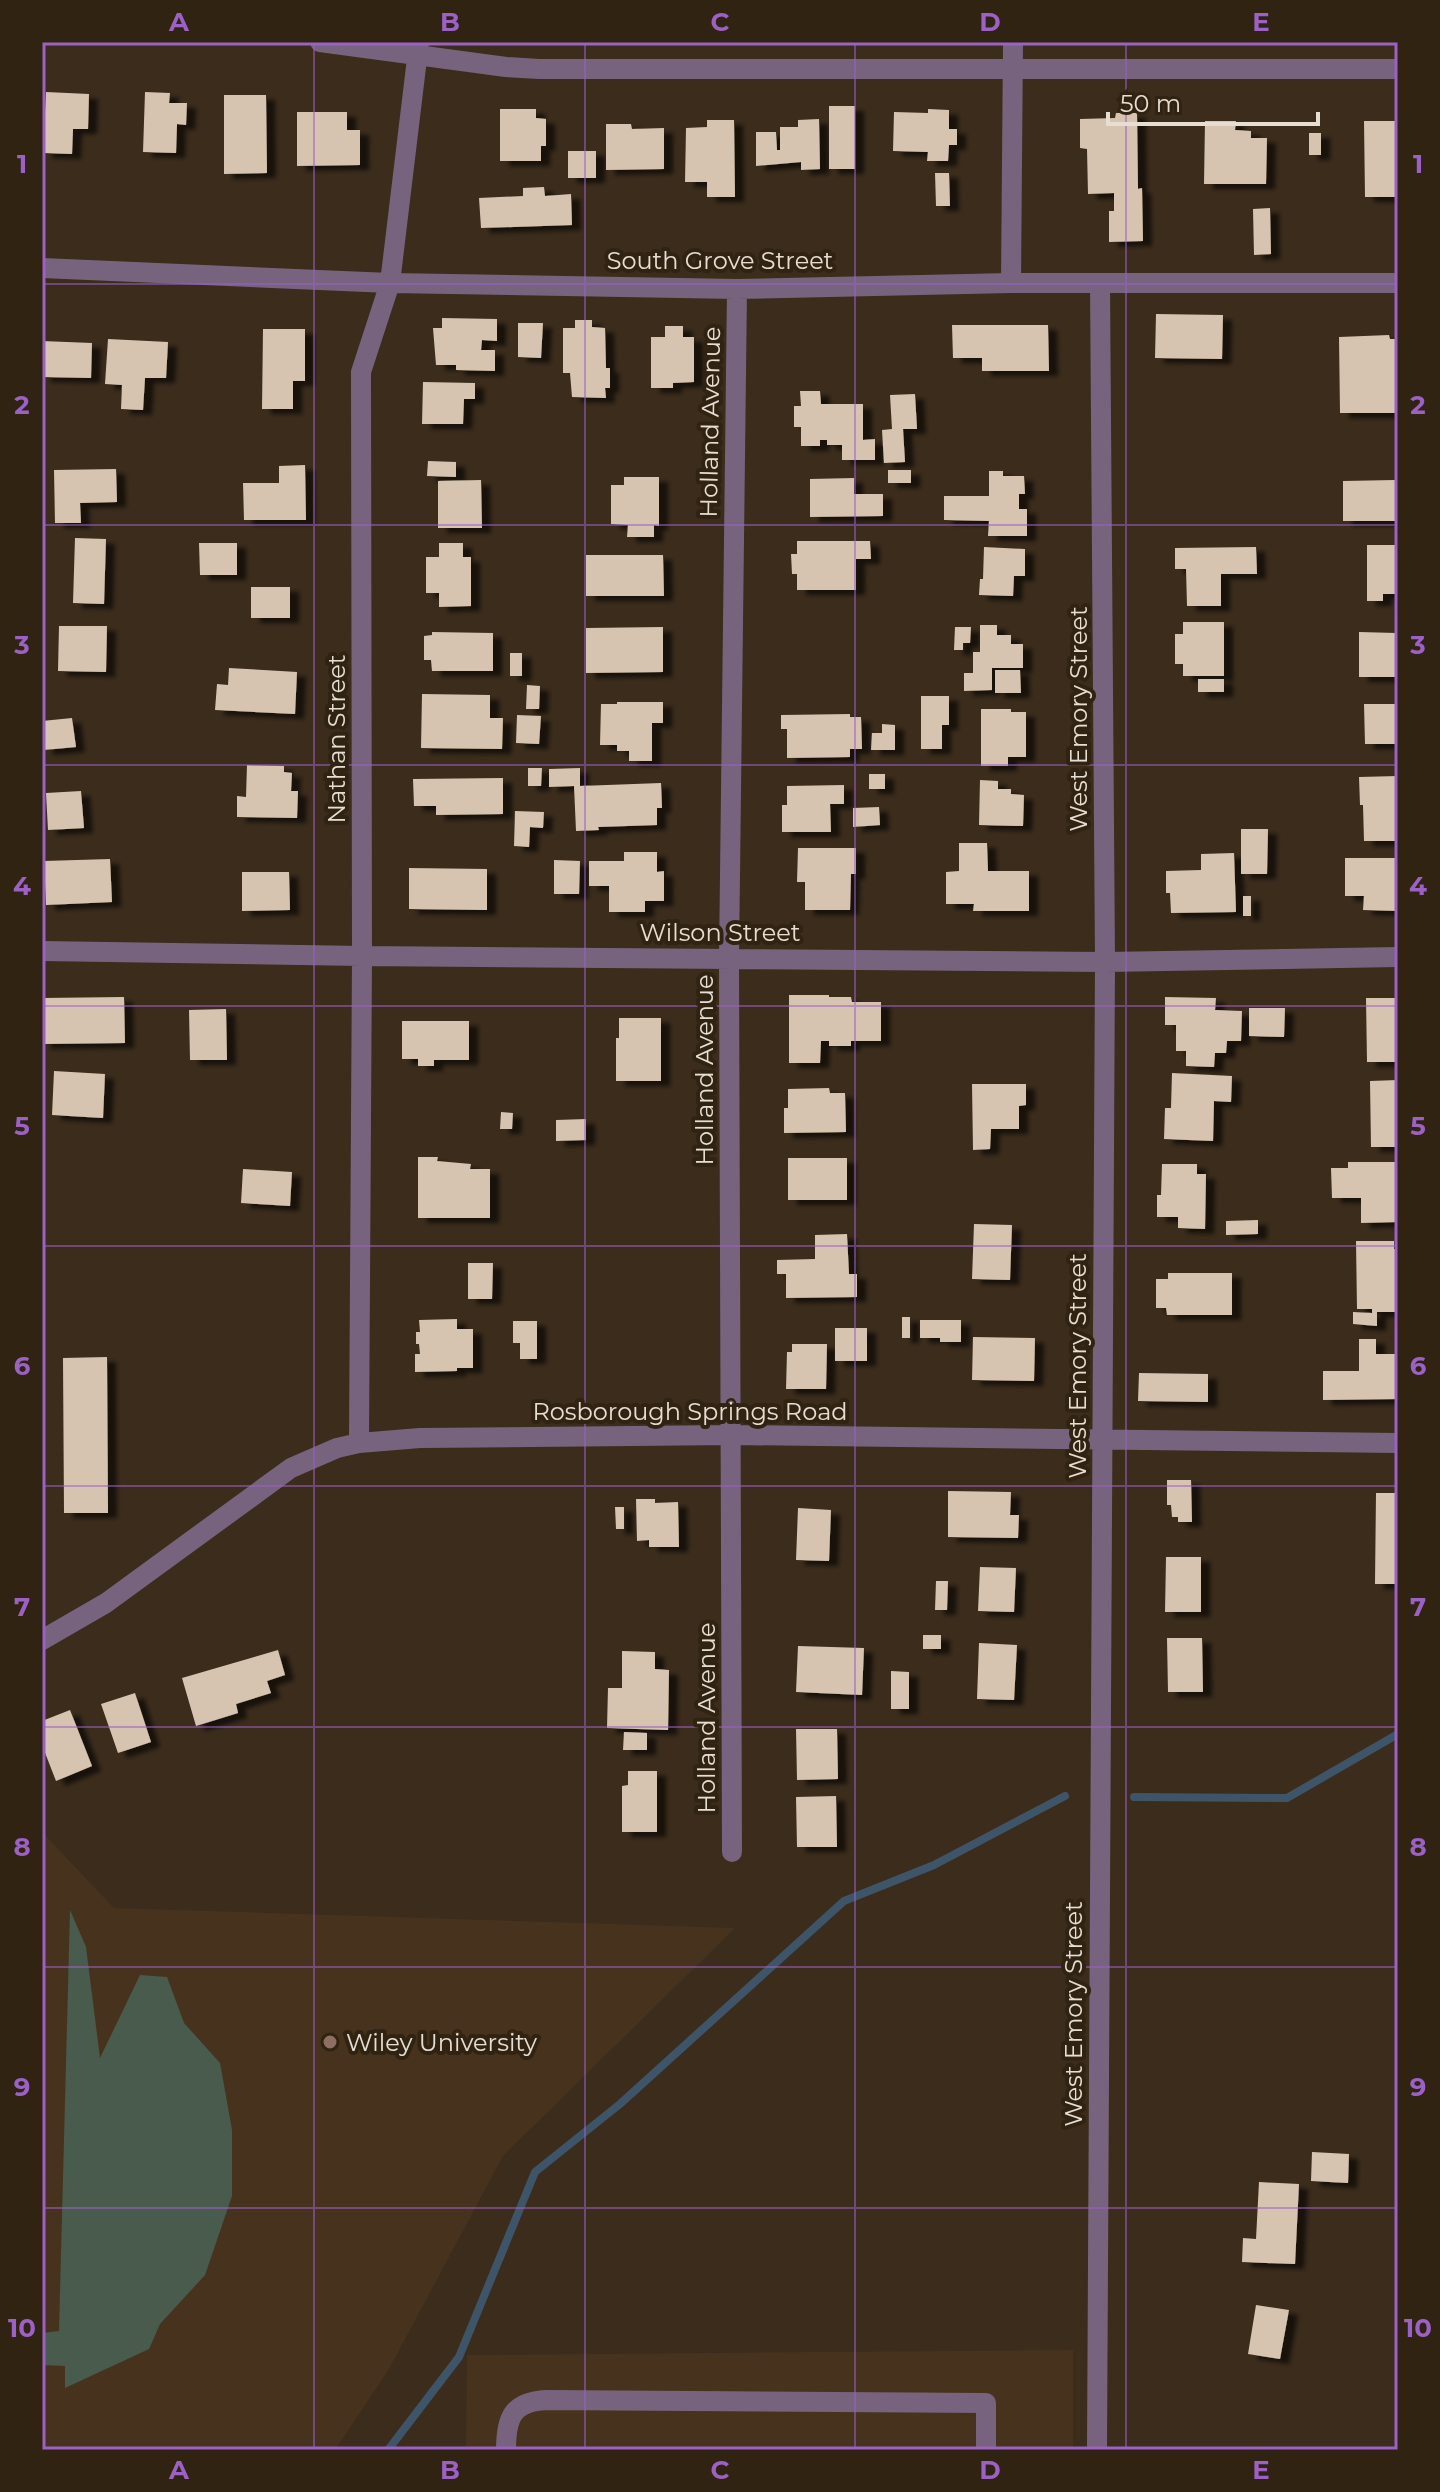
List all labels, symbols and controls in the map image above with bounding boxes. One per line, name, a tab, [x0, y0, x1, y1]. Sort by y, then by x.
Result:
text: A	[168, 6, 190, 38]
text: B	[440, 6, 460, 38]
text: C	[711, 6, 730, 38]
text: D	[979, 6, 1001, 38]
text: E	[1252, 6, 1270, 38]
scale bar	[1108, 76, 1318, 126]
text: 50 m	[1120, 89, 1181, 118]
text: 1	[17, 148, 27, 180]
text: 1	[1413, 148, 1423, 180]
street label: South Grove Street	[607, 246, 834, 275]
street label: Holland Avenue	[694, 326, 726, 518]
text: 2	[14, 389, 30, 421]
text: 2	[1410, 389, 1426, 421]
street label: West Emory Street	[1064, 606, 1093, 832]
text: 3	[13, 629, 30, 661]
text: 3	[1409, 629, 1426, 661]
street label: Nathan Street	[322, 654, 351, 823]
text: 4	[13, 870, 31, 902]
text: 4	[1409, 870, 1427, 902]
street label: Wilson Street	[640, 918, 801, 947]
street label: Holland Avenue	[690, 975, 719, 1166]
text: 5	[14, 1110, 30, 1142]
text: 5	[1410, 1110, 1426, 1142]
street label: West Emory Street	[1063, 1253, 1092, 1479]
text: 6	[14, 1350, 31, 1382]
text: 6	[1410, 1350, 1427, 1382]
street label: Rosborough Springs Road	[532, 1397, 848, 1426]
text: 7	[14, 1591, 30, 1623]
text: 7	[1410, 1591, 1426, 1623]
street label: Holland Avenue	[692, 1623, 721, 1814]
text: 8	[13, 1831, 31, 1863]
text: 8	[1409, 1831, 1427, 1863]
street label: West Emory Street	[1059, 1901, 1088, 2127]
place label: Wiley University	[346, 2028, 537, 2057]
marker: Wiley University	[321, 2033, 339, 2051]
text: 9	[14, 2071, 30, 2103]
text: 9	[1410, 2071, 1426, 2103]
text: 10	[8, 2312, 36, 2344]
text: 10	[1404, 2312, 1432, 2344]
text: A	[168, 2454, 190, 2486]
text: B	[440, 2454, 460, 2486]
text: C	[711, 2454, 730, 2486]
text: D	[979, 2454, 1001, 2486]
text: E	[1252, 2454, 1270, 2486]

